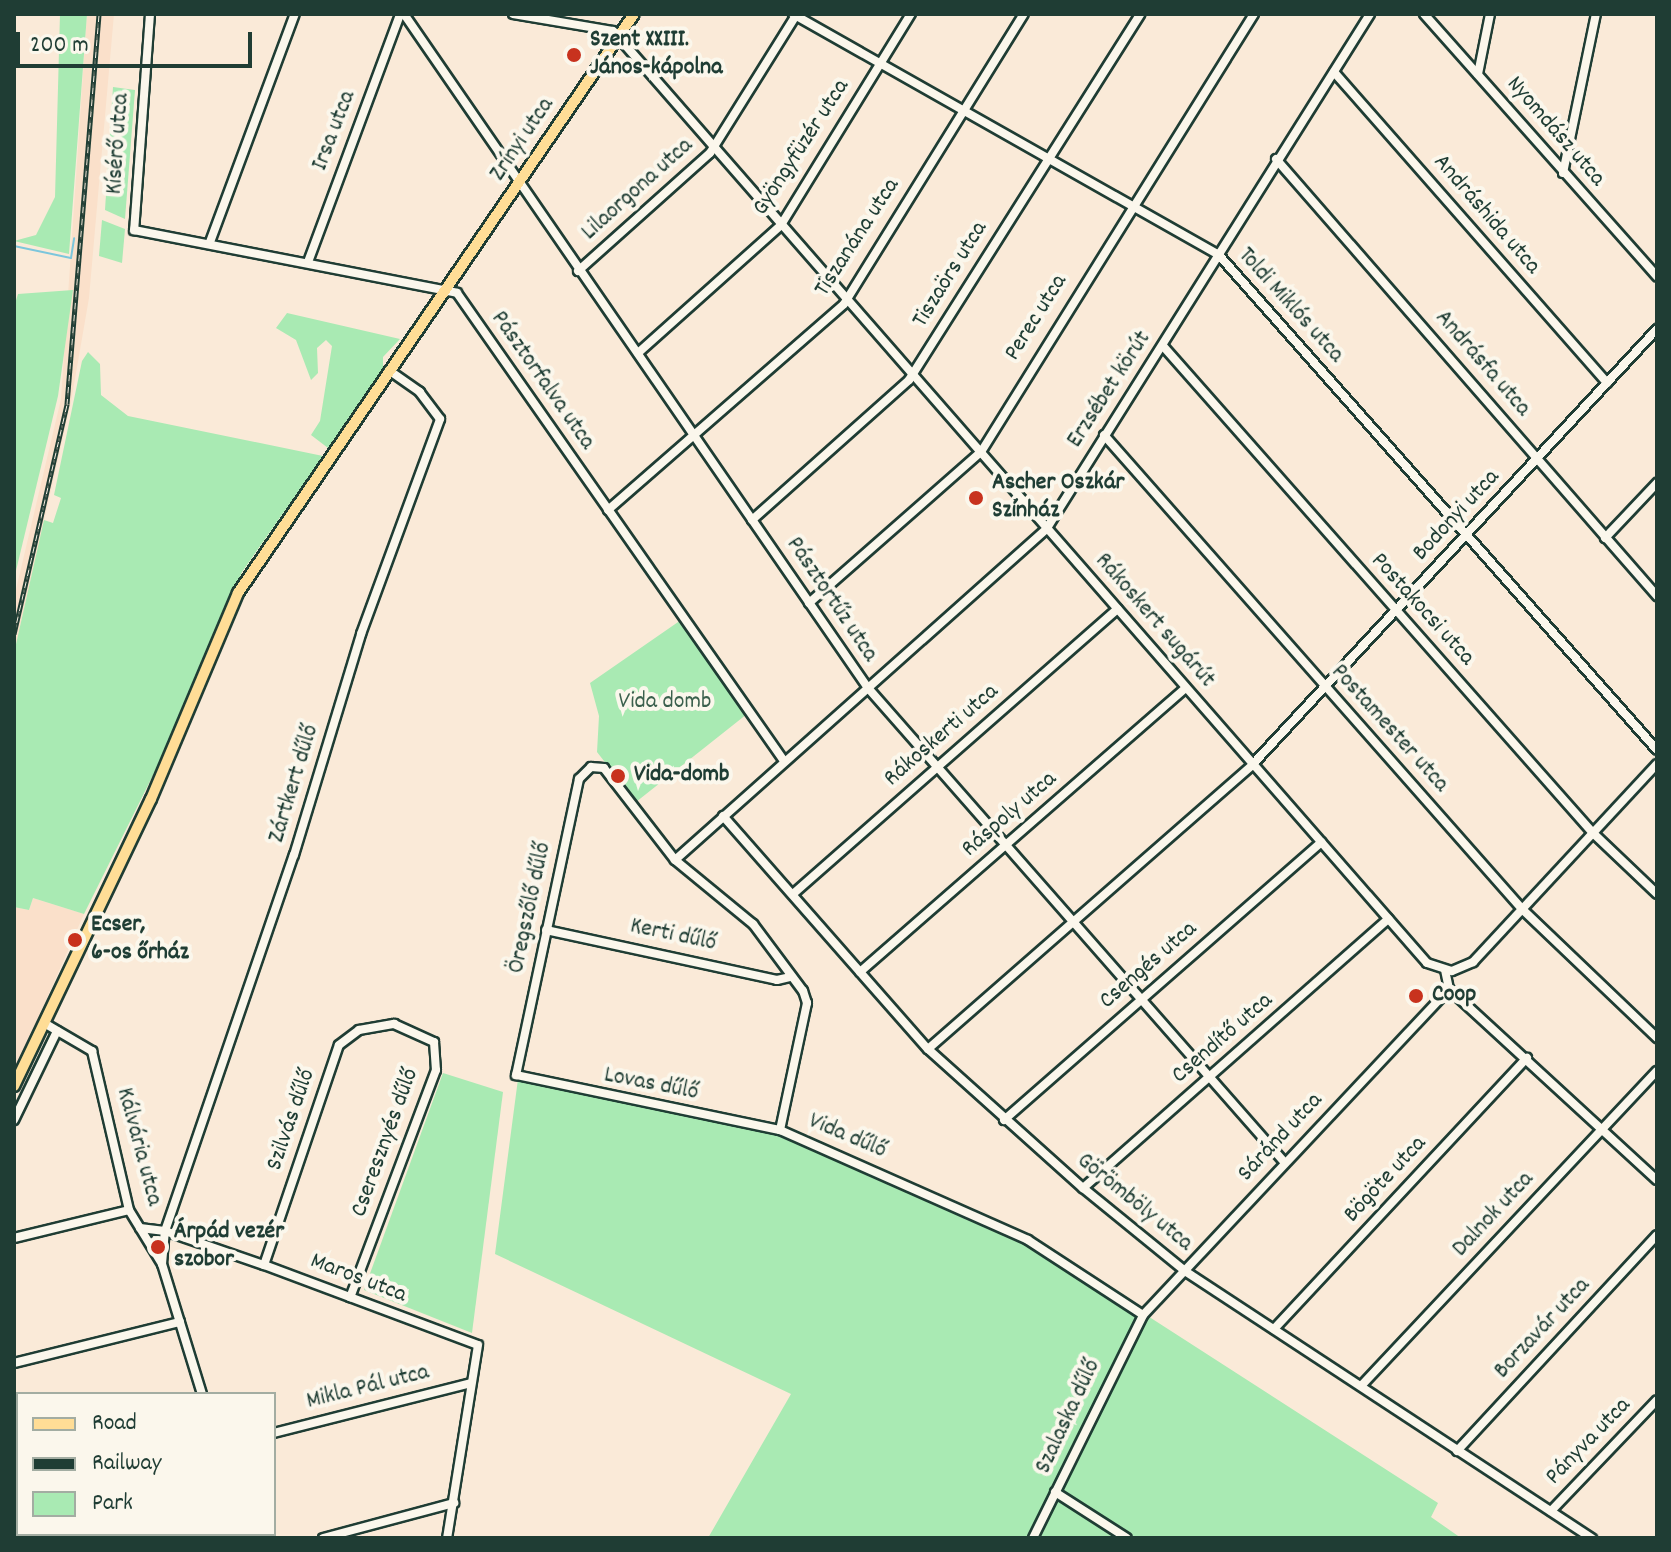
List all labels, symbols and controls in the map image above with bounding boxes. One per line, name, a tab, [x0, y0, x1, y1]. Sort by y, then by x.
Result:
scale bar	[20, 16, 256, 66]
place label: Szent XXIII. János-kápolna	[590, 27, 722, 83]
text: 200 m	[30, 29, 89, 63]
marker: Szent XXIII. János-kápolna	[565, 46, 583, 64]
street label: Nyomdász utca	[1499, 71, 1611, 193]
street label: Gyöngyfüzér utca	[747, 74, 857, 222]
street label: Irsa utca	[307, 87, 363, 175]
street label: Kísérő utca	[101, 93, 137, 195]
street label: Zrínyi utca	[485, 93, 561, 187]
street label: Lilaorgona utca	[576, 132, 700, 248]
street label: Andráshida utca	[1426, 149, 1546, 281]
street label: Tiszanána utca	[809, 173, 907, 303]
street label: Tiszaörs utca	[907, 217, 995, 333]
street label: Toldi Miklós utca	[1231, 242, 1349, 370]
street label: Perec utca	[999, 270, 1075, 366]
street label: Andrásfa utca	[1428, 305, 1536, 423]
street label: Pásztorfalva utca	[484, 306, 600, 456]
street label: Erzsébet körút	[1062, 326, 1158, 454]
street label: Bodonyi utca	[1407, 464, 1507, 568]
place label: Ascher Oszkár Színház	[992, 470, 1125, 526]
marker: Ascher Oszkár Színház	[967, 489, 985, 507]
street label: Pásztortűz utca	[779, 532, 883, 668]
street label: Rákoskert sugárút	[1088, 548, 1220, 694]
street label: Postakocsi utca	[1364, 548, 1480, 672]
street label: Postamester utca	[1324, 659, 1454, 799]
street label: Rákoskerti utca	[879, 678, 1005, 794]
park label: Vida domb	[619, 689, 711, 717]
street label: Zártkert dűlő	[263, 721, 327, 847]
place label: Vida-domb	[634, 762, 729, 790]
street label: Ráspoly utca	[957, 766, 1063, 864]
marker: Vida-domb	[609, 767, 627, 785]
street label: Öregszőlő dűlő	[503, 840, 559, 976]
place label: Ecser, 6-os őrház	[91, 912, 189, 968]
street label: Kerti dűlő	[627, 913, 719, 959]
street label: Csengés utca	[1094, 916, 1204, 1016]
marker: Ecser, 6-os őrház	[66, 931, 84, 949]
place label: Coop	[1432, 982, 1476, 1010]
street label: Csendítő utca	[1167, 987, 1279, 1091]
marker: Coop	[1407, 987, 1425, 1005]
street label: Lovas dűlő	[601, 1062, 701, 1108]
street label: Szilvás dűlő	[261, 1065, 323, 1175]
street label: Cseresznyés dűlő	[346, 1065, 426, 1221]
street label: Kálvária utca	[108, 1085, 168, 1209]
street label: Sáránd utca	[1232, 1087, 1330, 1189]
street label: Vida dűlő	[804, 1108, 890, 1166]
street label: Bögöte utca	[1339, 1131, 1433, 1229]
street label: Görömböly utca	[1070, 1147, 1198, 1259]
street label: Dalnok utca	[1447, 1166, 1541, 1264]
place label: Árpád vezér szobor	[174, 1219, 284, 1275]
marker: Árpád vezér szobor	[149, 1238, 167, 1256]
street label: Maros utca	[306, 1248, 410, 1310]
street label: Borzavár utca	[1489, 1272, 1597, 1386]
street label: Szalaska dűlő	[1030, 1355, 1108, 1479]
street label: Mikla Pál utca	[304, 1359, 432, 1417]
legend	[16, 1392, 276, 1536]
street label: Pányva utca	[1540, 1392, 1638, 1492]
text: Road	[92, 1407, 137, 1441]
text: Railway	[92, 1447, 161, 1481]
text: Park	[92, 1487, 133, 1521]

